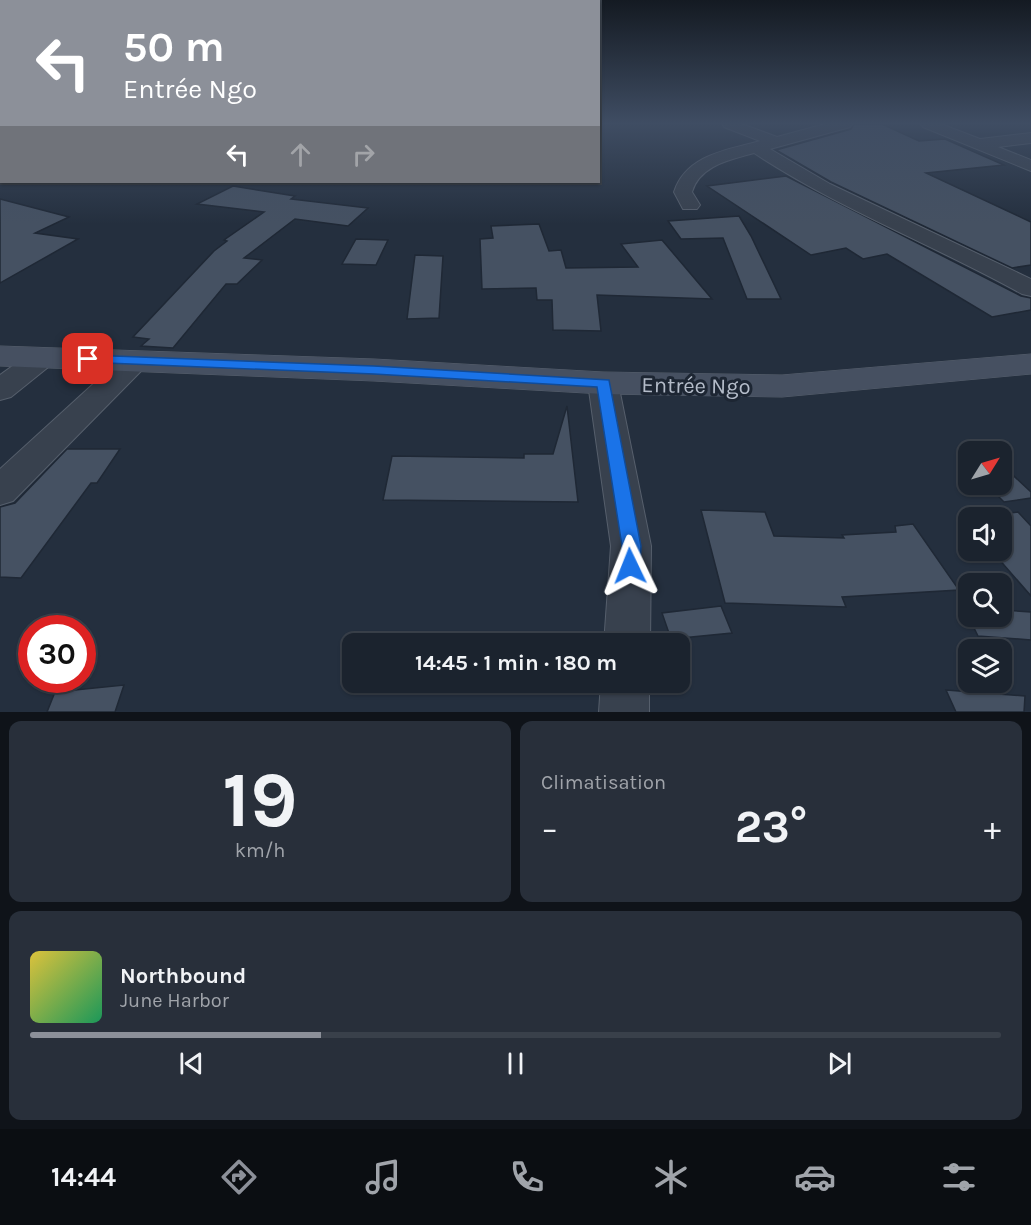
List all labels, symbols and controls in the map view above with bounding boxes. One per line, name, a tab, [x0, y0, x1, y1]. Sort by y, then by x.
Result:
text: 50 m	[123, 22, 225, 72]
icon: left	[24, 24, 102, 102]
text: Entrée Ngo	[123, 73, 257, 105]
icon: left	[221, 138, 254, 171]
icon: ahead	[284, 138, 317, 171]
icon: right	[347, 138, 380, 171]
pin	[62, 333, 113, 384]
icon: arrive	[71, 342, 104, 375]
street label: Entrée Ngo	[641, 372, 751, 400]
north arrow	[958, 441, 1012, 495]
map controls	[958, 441, 1012, 693]
button: sound	[958, 507, 1012, 561]
position arrow	[598, 534, 662, 598]
button: search	[958, 573, 1012, 627]
speed limit sign: 30	[18, 615, 96, 693]
button: layers	[958, 639, 1012, 693]
text: 14:45 · 1 min · 180 m	[415, 650, 617, 676]
text: 19	[222, 754, 298, 846]
text: Climatisation	[541, 771, 666, 794]
text: 23°	[735, 801, 807, 853]
text: −	[541, 809, 558, 847]
text: +	[984, 809, 1001, 847]
text: km/h	[235, 839, 285, 862]
text: Northbound	[120, 963, 246, 989]
text: June Harbor	[120, 989, 229, 1012]
icon: previous	[175, 1047, 208, 1080]
icon: pause	[499, 1047, 532, 1080]
icon: next	[823, 1047, 856, 1080]
icon: directions	[218, 1156, 260, 1198]
icon: music	[362, 1156, 404, 1198]
icon: phone	[506, 1156, 548, 1198]
icon: climate	[650, 1156, 692, 1198]
icon: car	[794, 1156, 836, 1198]
icon: filters	[938, 1156, 980, 1198]
text: 14:44	[51, 1161, 116, 1193]

